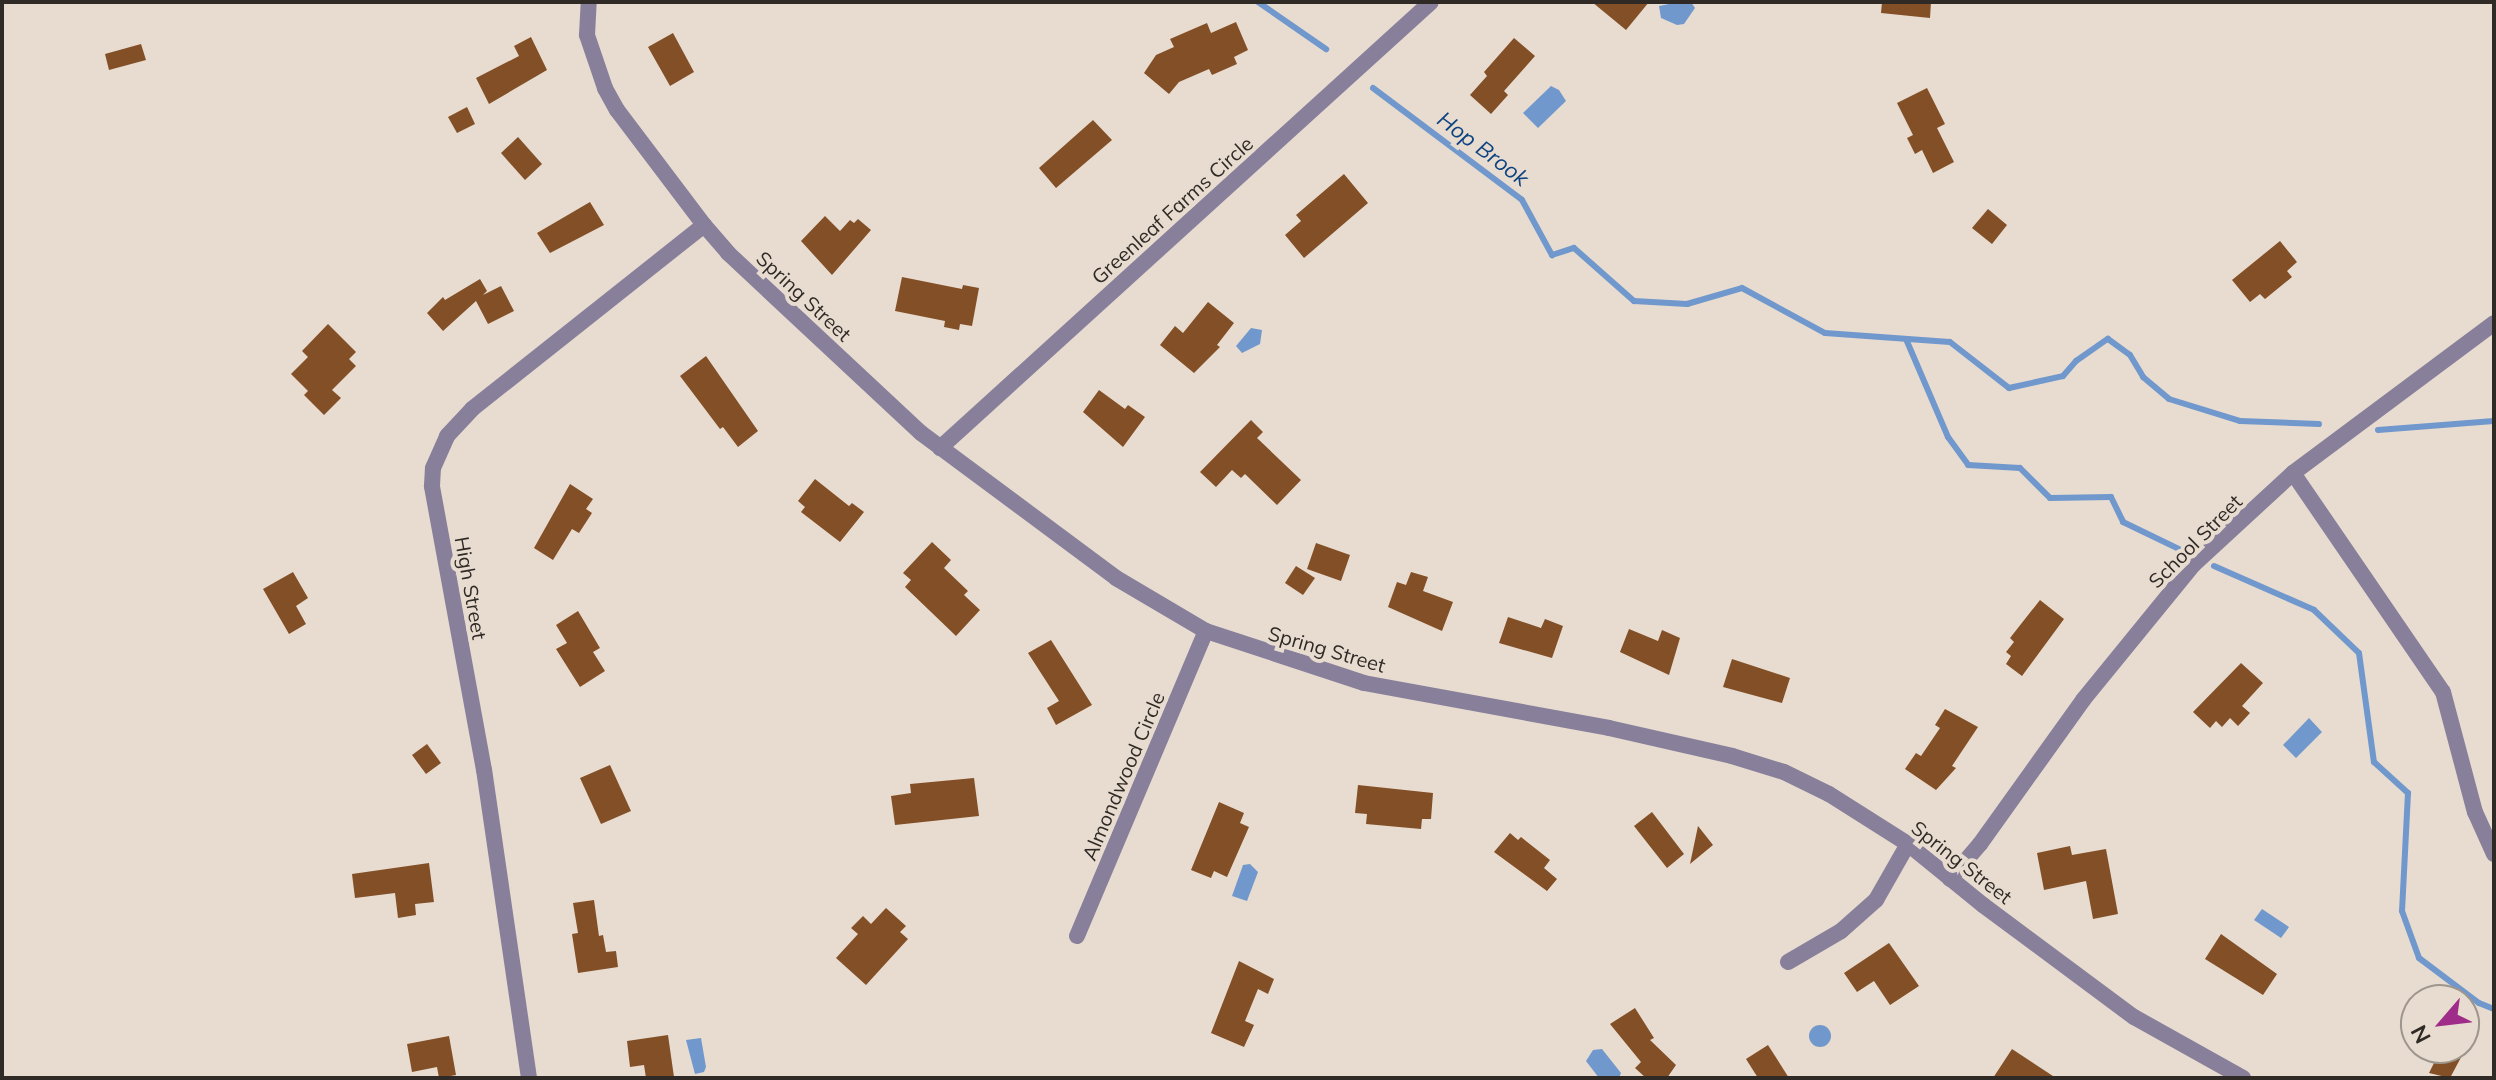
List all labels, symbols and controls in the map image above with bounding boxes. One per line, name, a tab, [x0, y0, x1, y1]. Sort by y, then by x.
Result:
water label: Hop Brook	[1432, 106, 1534, 192]
street label: Greenleaf Farms Circle	[1086, 131, 1258, 289]
street label: Spring Street	[752, 246, 856, 346]
street label: School Street	[2143, 489, 2247, 593]
street label: High Street	[450, 535, 492, 641]
street label: Spring Street	[1266, 621, 1388, 677]
street label: Almondwood Circle	[1077, 688, 1169, 864]
street label: Spring Street	[1907, 815, 2017, 909]
north arrow	[2400, 984, 2480, 1064]
text: N	[2404, 1020, 2437, 1048]

